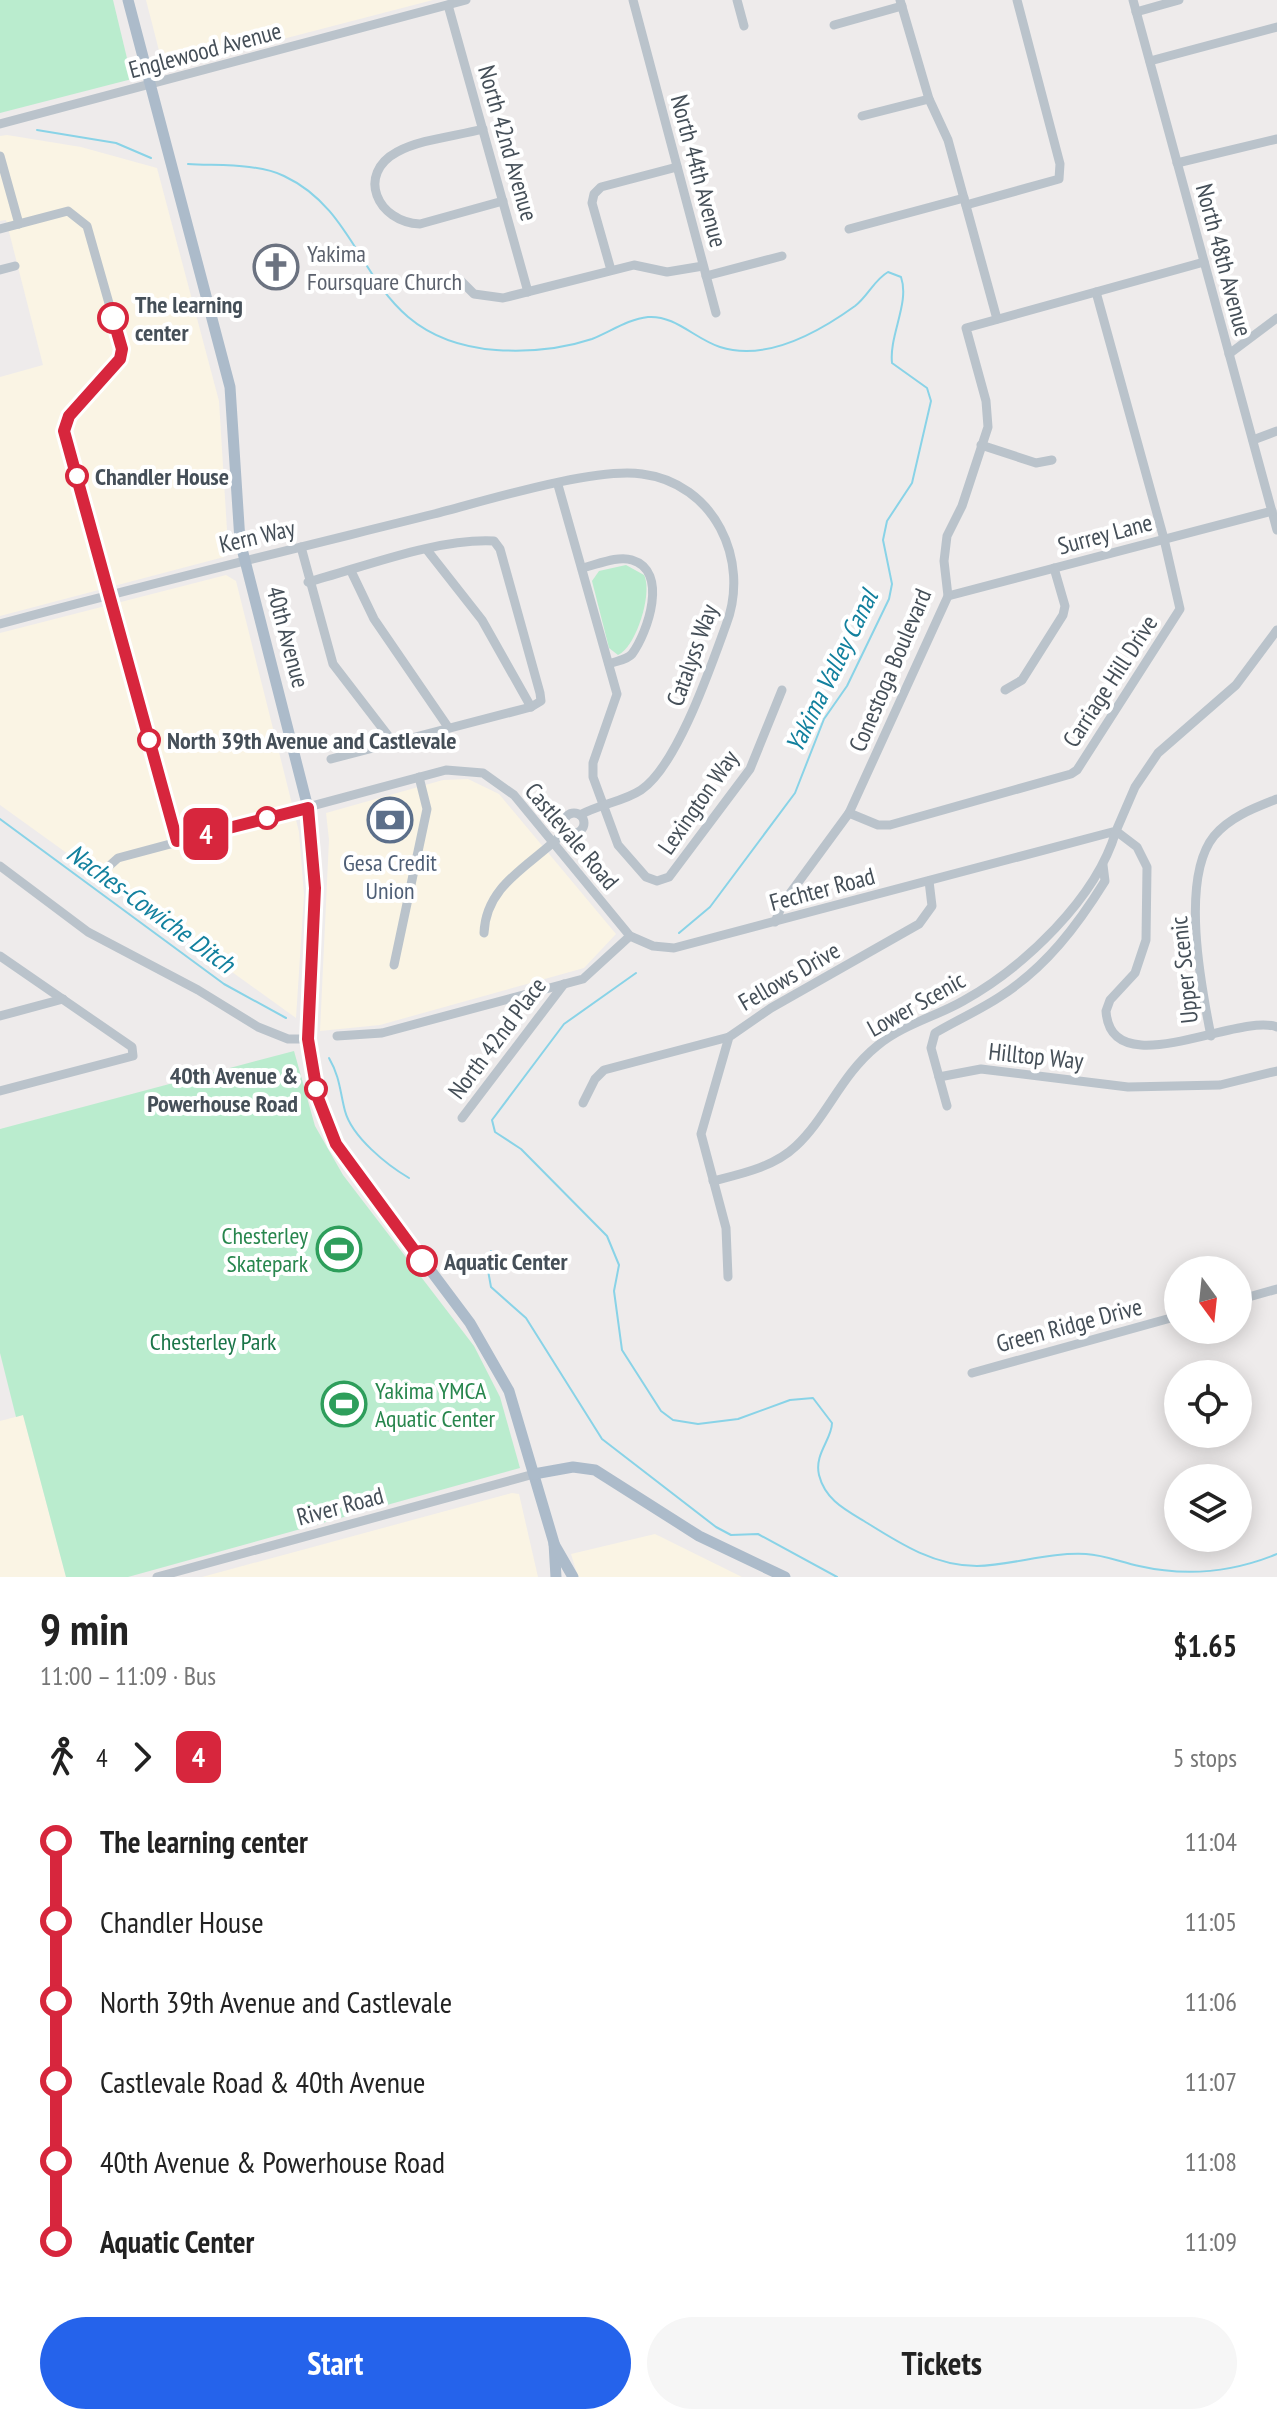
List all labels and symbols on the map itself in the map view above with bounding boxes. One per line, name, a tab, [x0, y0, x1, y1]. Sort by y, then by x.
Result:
street label: Englewood Avenue	[125, 15, 285, 85]
street label: North 42nd Avenue	[471, 62, 545, 224]
street label: North 44th Avenue	[664, 91, 734, 251]
street label: North 48th Avenue	[1189, 180, 1259, 340]
place label: Yakima Foursquare Church	[307, 238, 462, 297]
church icon: Yakima Foursquare Church	[252, 243, 300, 291]
place label: The learning center	[135, 289, 243, 348]
marker: The learning center	[98, 303, 128, 333]
place label: Chandler House	[95, 461, 229, 492]
marker: Chandler House	[66, 465, 88, 487]
street label: Surrey Lane	[1054, 507, 1156, 561]
street label: Kern Way	[216, 512, 298, 560]
water label: Yakima Valley Canal	[777, 582, 886, 758]
street label: 40th Avenue	[260, 583, 316, 691]
street label: Conestoga Boulevard	[842, 584, 938, 756]
street label: Catalyss Way	[659, 600, 725, 710]
street label: Carriage Hill Drive	[1056, 609, 1164, 753]
place label: North 39th Avenue and Castlevale	[167, 725, 457, 756]
marker: North 39th Avenue and Castlevale	[138, 729, 160, 751]
street label: Lexington Way	[651, 744, 745, 860]
street label: Castlevale Road	[518, 776, 626, 896]
bank icon: Gesa Credit Union	[366, 796, 414, 844]
unlabelled marker	[256, 807, 278, 829]
line badge: 4	[180, 808, 232, 860]
water label: Naches-Cowiche Ditch	[61, 836, 243, 981]
place label: Gesa Credit Union	[343, 847, 437, 906]
street label: Fechter Road	[766, 860, 878, 918]
street label: Upper Scenic	[1163, 914, 1205, 1025]
street label: Fellows Drive	[733, 935, 845, 1017]
street label: Lower Scenic	[862, 964, 971, 1044]
street label: North 42nd Place	[441, 971, 553, 1105]
street label: Hilltop Way	[987, 1036, 1085, 1076]
place label: 40th Avenue & Powerhouse Road	[147, 1060, 298, 1119]
marker: 40th Avenue & Powerhouse Road	[305, 1078, 327, 1100]
place label: Chesterley Skatepark	[221, 1220, 309, 1279]
sports icon: Chesterley Skatepark	[315, 1225, 363, 1273]
marker: Aquatic Center	[407, 1246, 437, 1276]
place label: Aquatic Center	[443, 1246, 568, 1277]
north arrow	[1164, 1256, 1252, 1344]
street label: Green Ridge Drive	[993, 1291, 1145, 1359]
park label: Chesterley Park	[150, 1326, 277, 1357]
place label: Yakima YMCA Aquatic Center	[375, 1375, 496, 1434]
sports icon: Yakima YMCA Aquatic Center	[320, 1380, 368, 1428]
street label: River Road	[293, 1480, 387, 1532]

